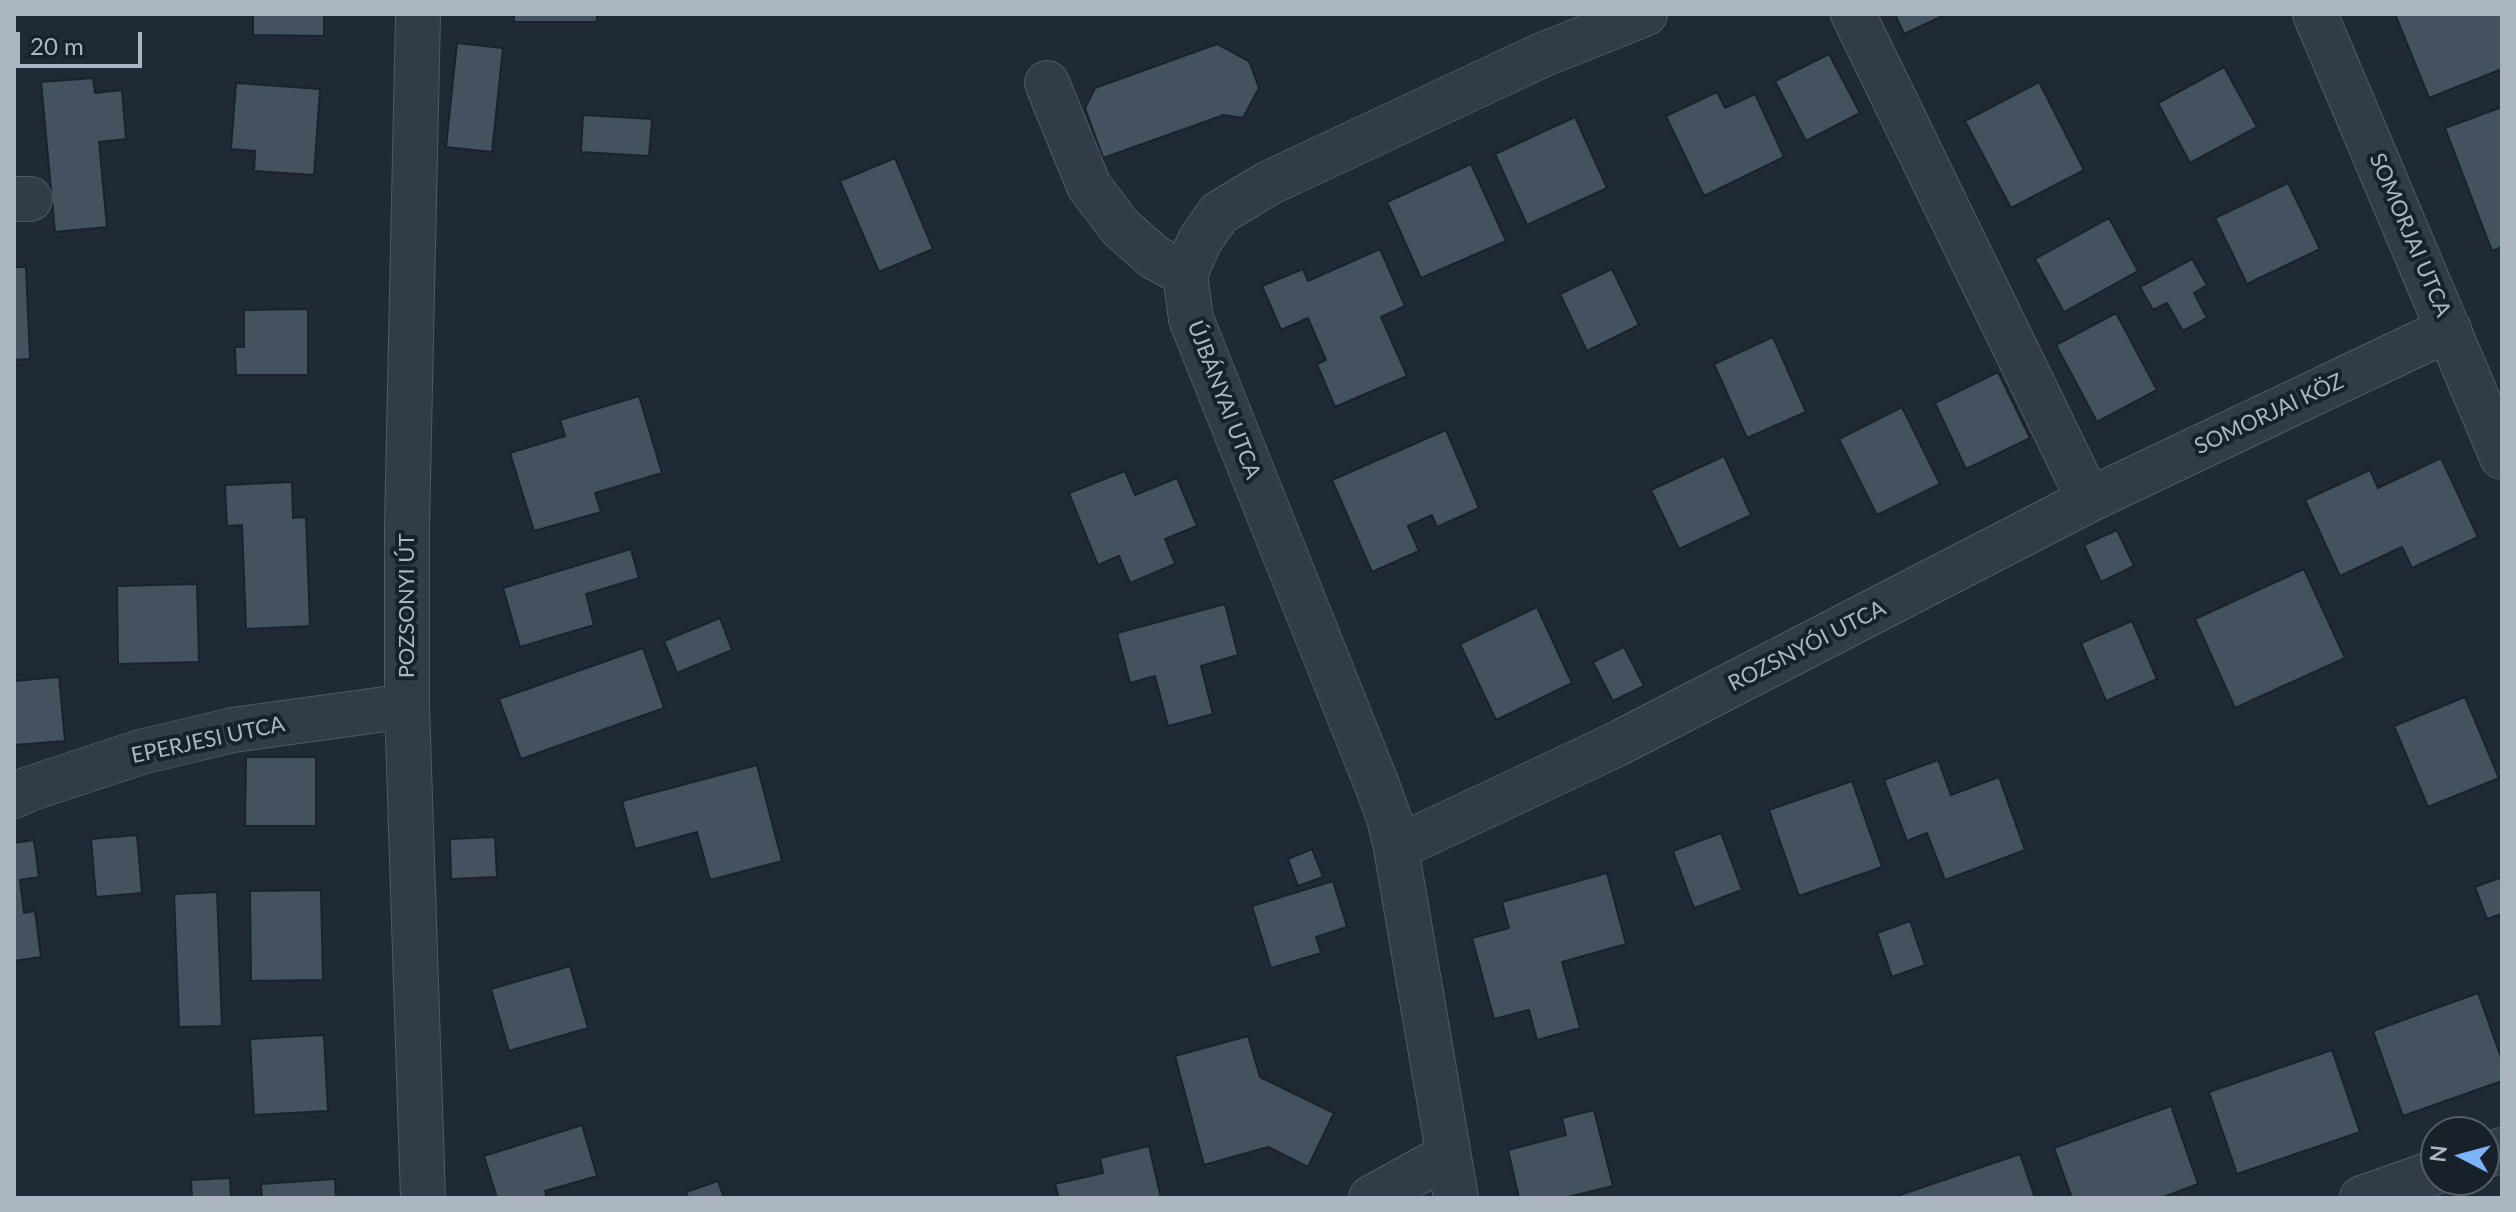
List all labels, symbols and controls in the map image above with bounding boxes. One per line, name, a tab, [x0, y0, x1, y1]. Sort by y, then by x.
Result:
scale bar	[20, 16, 146, 66]
text: 20 m	[30, 31, 84, 60]
street label: SOMORJAI UTCA	[2364, 149, 2456, 321]
street label: ÚJBÁNYAI UTCA	[1182, 317, 1266, 483]
street label: SOMORJAI KÖZ	[2190, 368, 2348, 460]
street label: POZSONYI ÚT	[394, 534, 420, 678]
street label: ROZSNYÓI UTCA	[1724, 595, 1890, 697]
street label: EPERJESI UTCA	[129, 711, 287, 769]
north arrow	[2420, 1116, 2500, 1196]
text: N	[2423, 1144, 2452, 1163]

